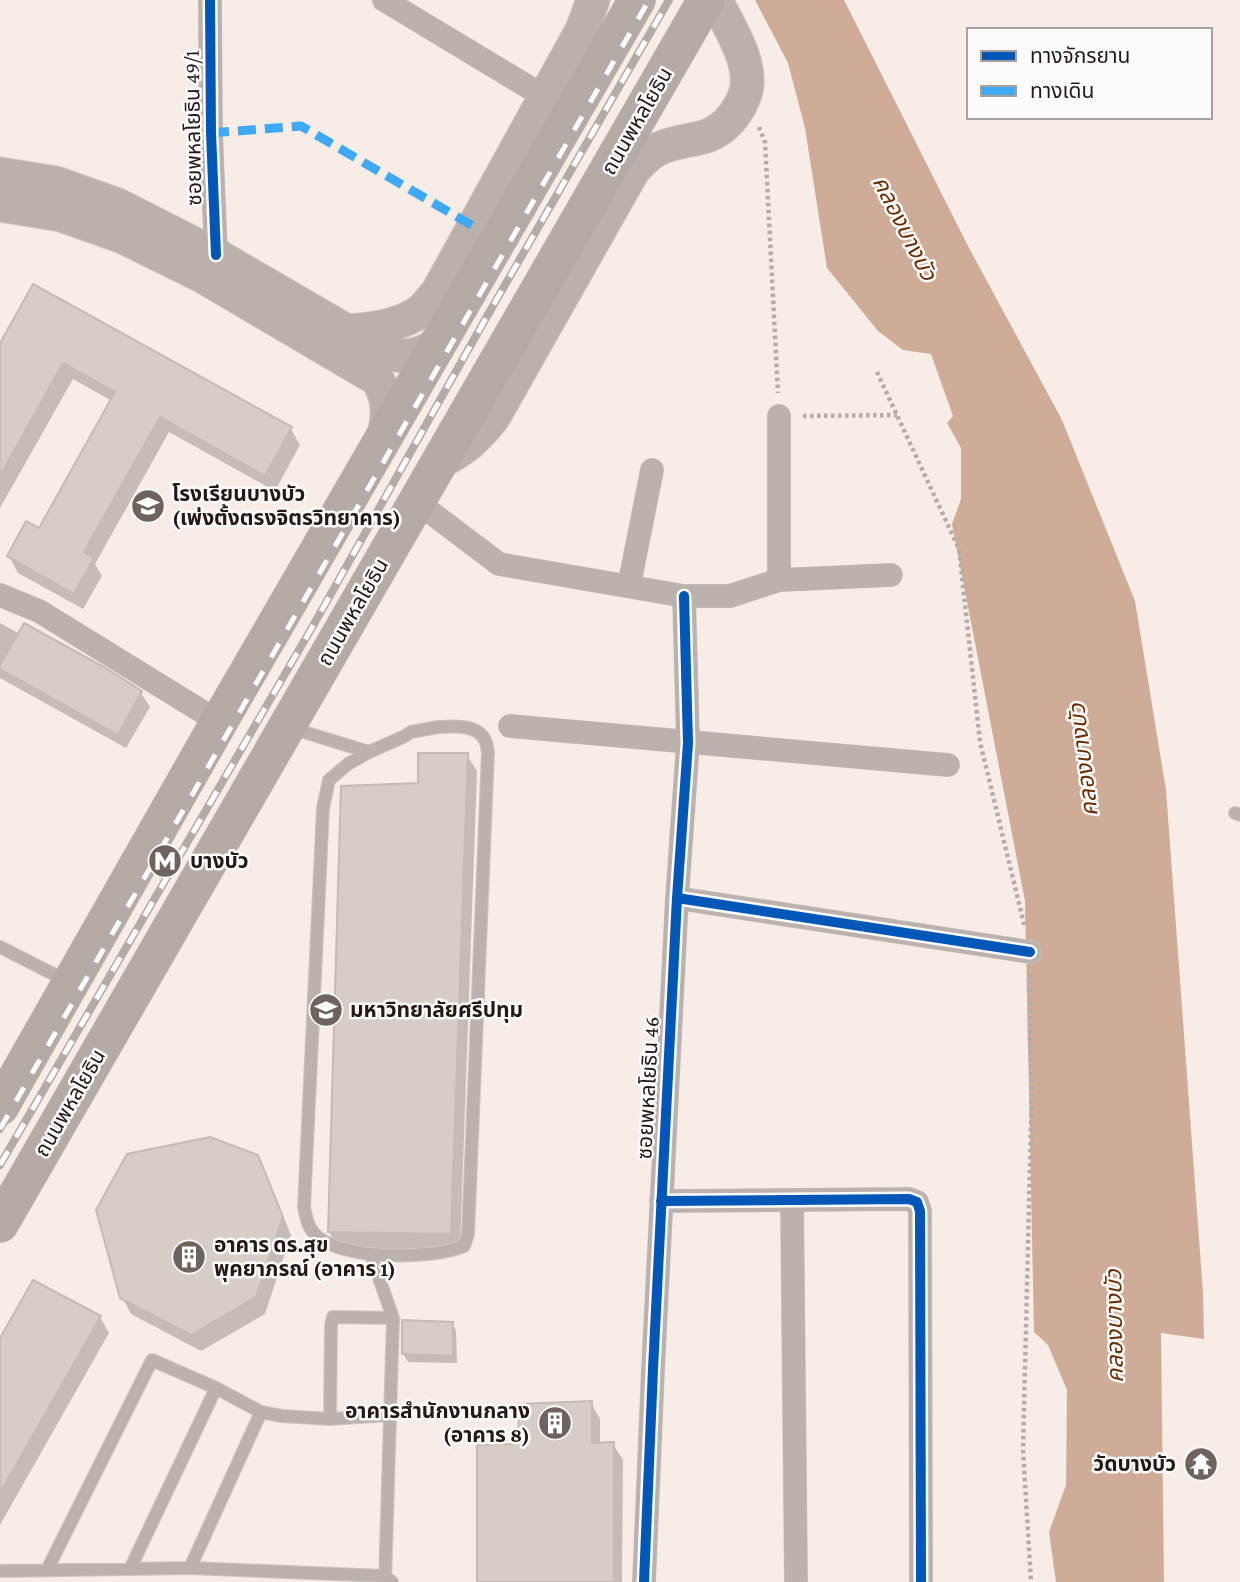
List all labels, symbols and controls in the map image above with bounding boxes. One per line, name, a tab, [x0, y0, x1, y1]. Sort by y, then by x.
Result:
legend	[967, 28, 1212, 119]
text: ทางจักรยาน	[1030, 44, 1131, 68]
street label: ซอยพหลโยธิน 49/1	[180, 50, 206, 206]
street label: ถนนพหลโยธิน	[597, 63, 677, 179]
text: ทางเดิน	[1030, 79, 1094, 103]
water label: คลองบางบัว	[868, 171, 943, 285]
place label: โรงเรียนบางบัว (เพ่งตั้งตรงจิตรวิทยาคาร)	[172, 482, 401, 530]
school or university icon: โรงเรียนบางบัว (เพ่งตั้งตรงจิตรวิทยาคาร)	[129, 487, 167, 525]
street label: ถนนพหลโยธิน	[313, 554, 393, 670]
water label: คลองบางบัว	[1063, 701, 1103, 818]
metro station icon: บางบัว	[146, 842, 184, 880]
place label: บางบัว	[190, 849, 249, 873]
school or university icon: มหาวิทยาลัยศรีปทุม	[307, 991, 345, 1029]
place label: มหาวิทยาลัยศรีปทุม	[350, 998, 523, 1023]
street label: ซอยพหลโยธิน 46	[632, 1016, 664, 1160]
street label: ถนนพหลโยธิน	[30, 1045, 110, 1161]
place label: อาคาร ดร.สุข พุคยาภรณ์ (อาคาร 1)	[214, 1233, 396, 1282]
building icon: อาคาร ดร.สุข พุคยาภรณ์ (อาคาร 1)	[170, 1238, 208, 1276]
water label: คลองบางบัว	[1100, 1268, 1128, 1383]
place label: อาคารสำนักงานกลาง (อาคาร 8)	[345, 1399, 530, 1447]
building icon: อาคารสำนักงานกลาง (อาคาร 8)	[536, 1404, 574, 1442]
temple icon: วัดบางบัว	[1182, 1445, 1220, 1483]
place label: วัดบางบัว	[1093, 1452, 1176, 1476]

